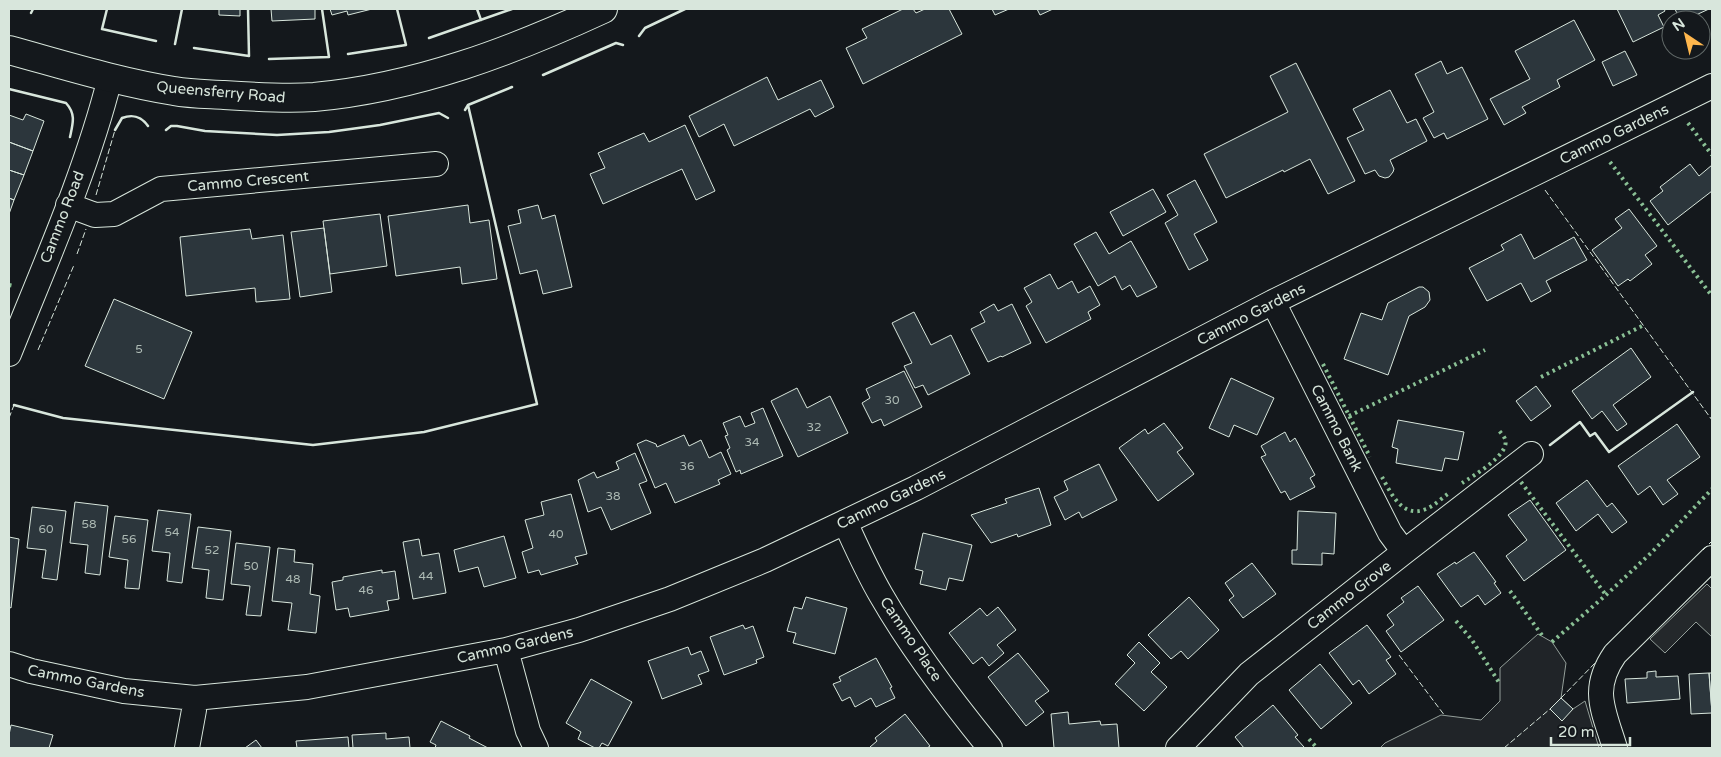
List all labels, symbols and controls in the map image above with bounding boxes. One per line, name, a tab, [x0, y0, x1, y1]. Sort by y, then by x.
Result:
north arrow	[1661, 10, 1711, 60]
text: N	[1669, 15, 1688, 35]
street label: Queensferry Road	[156, 77, 286, 107]
street label: Cammo Gardens	[1557, 100, 1671, 168]
street label: Cammo Crescent	[186, 167, 310, 195]
street label: Cammo Road	[36, 168, 88, 266]
street label: Cammo Gardens	[1194, 279, 1308, 349]
house number: 5	[135, 342, 143, 356]
street label: Cammo Bank	[1307, 381, 1367, 475]
house number: 30	[884, 393, 900, 407]
house number: 32	[806, 420, 822, 434]
house number: 34	[744, 435, 760, 449]
house number: 36	[679, 459, 695, 473]
street label: Cammo Gardens	[834, 465, 948, 533]
house number: 38	[605, 489, 621, 503]
house number: 58	[81, 517, 97, 531]
house number: 60	[38, 522, 54, 536]
house number: 54	[164, 525, 180, 539]
house number: 40	[548, 527, 564, 541]
house number: 56	[121, 532, 137, 546]
house number: 52	[204, 543, 220, 557]
street label: Cammo Grove	[1303, 557, 1395, 633]
house number: 50	[243, 559, 259, 573]
house number: 44	[418, 569, 434, 583]
house number: 48	[285, 572, 301, 586]
house number: 46	[358, 583, 374, 597]
street label: Cammo Place	[876, 593, 946, 685]
street label: Cammo Gardens	[455, 623, 575, 667]
street label: Cammo Gardens	[26, 661, 146, 701]
scale bar	[1551, 714, 1630, 746]
text: 20 m	[1558, 723, 1595, 741]

